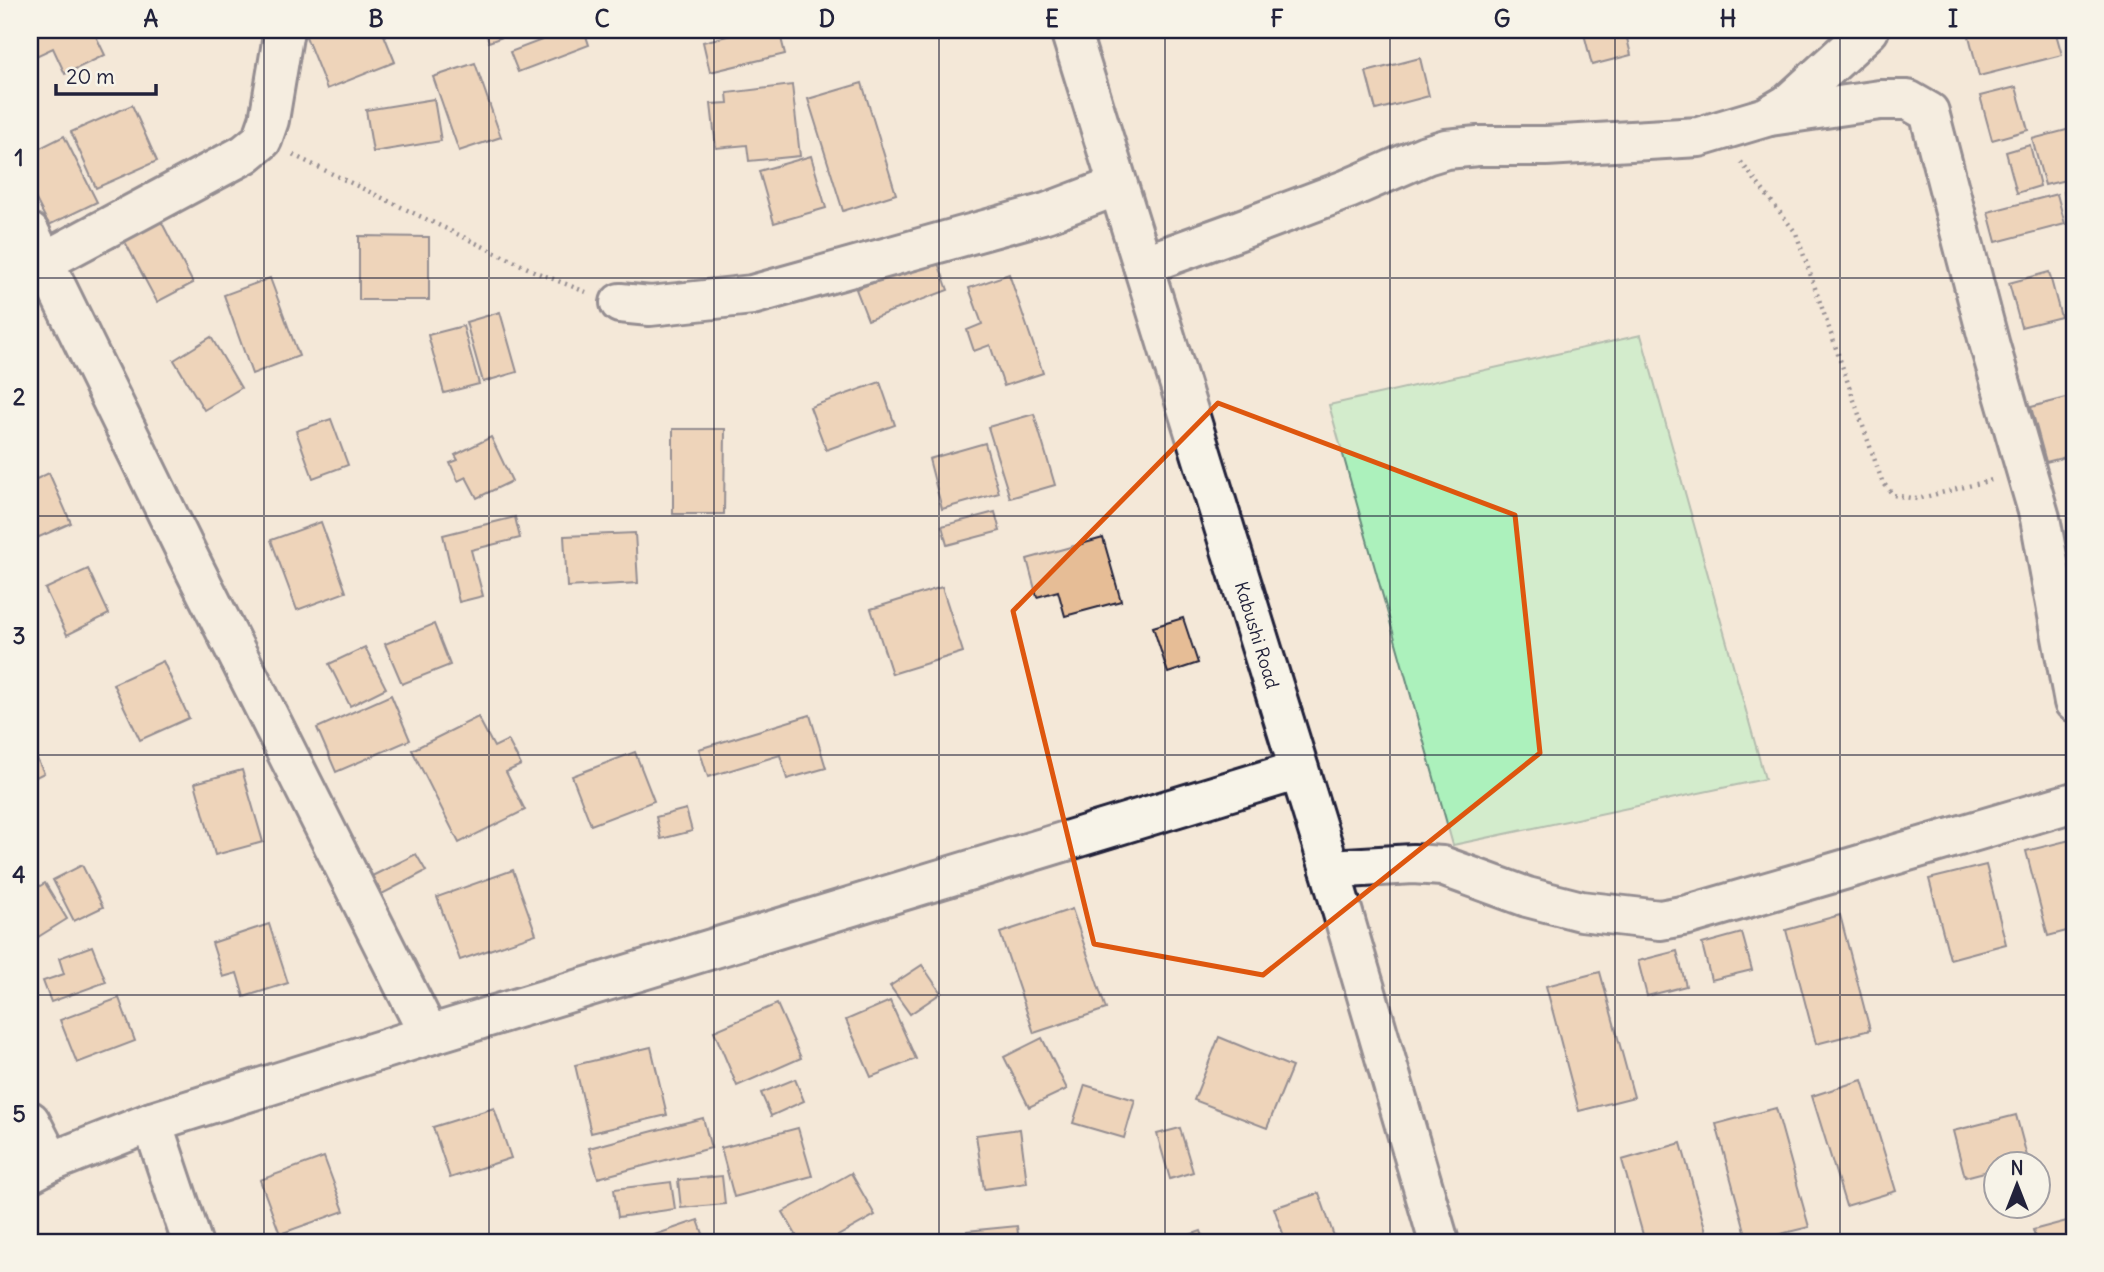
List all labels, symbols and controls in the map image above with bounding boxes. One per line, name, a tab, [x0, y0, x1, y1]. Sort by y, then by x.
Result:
text: A	[144, 4, 159, 33]
text: B	[368, 4, 384, 33]
text: C	[594, 4, 610, 33]
text: D	[819, 4, 835, 33]
text: E	[1045, 4, 1059, 33]
text: F	[1270, 4, 1284, 33]
text: G	[1494, 4, 1510, 33]
text: H	[1720, 4, 1736, 33]
text: I	[1948, 4, 1958, 33]
scale bar	[56, 52, 156, 96]
text: 20 m	[66, 63, 115, 90]
text: 1	[14, 143, 24, 172]
text: 2	[13, 382, 26, 411]
street label: Kabushi Road	[1230, 579, 1284, 692]
text: 3	[12, 621, 26, 650]
text: 4	[12, 860, 26, 889]
text: 5	[12, 1099, 26, 1128]
north arrow	[1982, 1150, 2052, 1220]
text: N	[2010, 1156, 2024, 1180]

